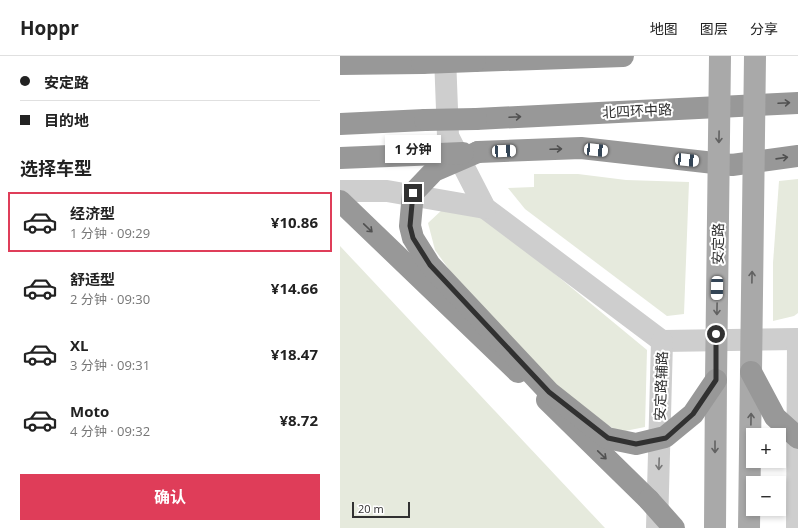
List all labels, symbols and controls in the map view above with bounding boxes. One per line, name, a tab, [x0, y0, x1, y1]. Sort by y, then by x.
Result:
text: Hoppr	[20, 15, 79, 41]
text: 地图	[650, 19, 678, 38]
text: 图层	[700, 19, 728, 38]
text: 分享	[750, 19, 778, 38]
text: 安定路	[44, 72, 89, 92]
street label: 北四环中路	[602, 99, 672, 122]
one-way arrow	[777, 100, 790, 107]
text: 目的地	[44, 110, 89, 130]
one-way arrow	[508, 113, 521, 121]
one-way arrow	[715, 130, 723, 143]
callout: 1 分钟	[385, 135, 441, 163]
text: 1 分钟	[395, 140, 431, 158]
car	[583, 143, 609, 157]
car	[492, 144, 516, 158]
one-way arrow	[549, 145, 562, 153]
car	[674, 153, 700, 167]
one-way arrow	[775, 154, 788, 162]
text: 选择车型	[20, 156, 92, 180]
route end	[404, 184, 422, 202]
text: 经济型	[70, 203, 115, 223]
icon: car	[22, 204, 58, 240]
text: ¥10.86	[271, 212, 318, 232]
one-way arrow	[363, 223, 373, 233]
street label: 安定路	[708, 223, 727, 265]
text: 1 分钟 · 09:29	[70, 224, 150, 242]
text: 舒适型	[70, 269, 115, 289]
icon: car	[22, 270, 58, 306]
one-way arrow	[748, 271, 756, 284]
car	[711, 276, 723, 300]
text: ¥14.66	[271, 278, 318, 298]
text: 2 分钟 · 09:30	[70, 290, 150, 308]
one-way arrow	[713, 302, 721, 315]
route start	[707, 325, 725, 343]
text: XL	[70, 335, 88, 355]
icon: car	[22, 336, 58, 372]
text: ¥18.47	[271, 344, 318, 364]
street label: 安定路辅路	[650, 351, 671, 421]
text: 3 分钟 · 09:31	[70, 356, 150, 374]
text: Moto	[70, 401, 109, 421]
icon: car	[22, 402, 58, 438]
text: ¥8.72	[279, 410, 318, 430]
one-way arrow	[747, 413, 755, 426]
text: 4 分钟 · 09:32	[70, 422, 150, 440]
map controls	[746, 428, 786, 516]
button: +	[746, 428, 786, 468]
one-way arrow	[711, 440, 719, 453]
one-way arrow	[597, 450, 608, 459]
one-way arrow	[655, 457, 663, 470]
button: 确认	[20, 474, 320, 520]
button: −	[746, 476, 786, 516]
scale bar	[352, 500, 410, 519]
text: 20 m	[358, 501, 384, 516]

